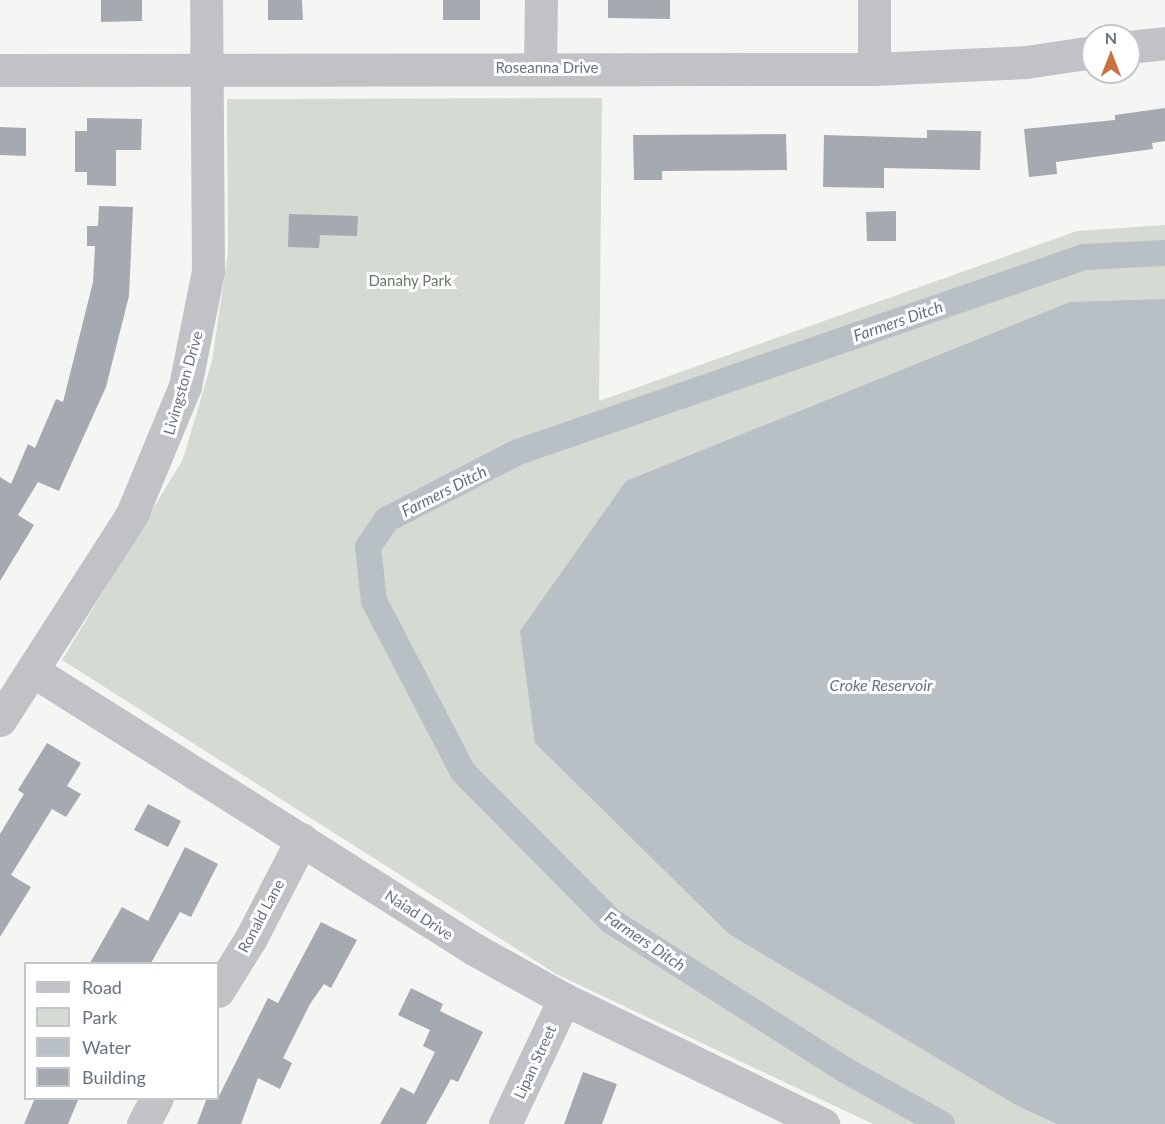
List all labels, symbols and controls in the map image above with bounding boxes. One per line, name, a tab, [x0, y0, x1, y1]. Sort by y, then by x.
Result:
north arrow	[1081, 24, 1141, 84]
text: N	[1105, 28, 1117, 47]
street label: Roseanna Drive	[495, 59, 599, 77]
park label: Danahy Park	[368, 272, 452, 290]
water label: Farmers Ditch	[851, 297, 945, 345]
street label: Livingston Drive	[160, 329, 206, 437]
water label: Farmers Ditch	[398, 461, 490, 521]
water label: Croke Reservoir	[830, 675, 932, 695]
street label: Ronald Lane	[234, 876, 288, 956]
street label: Naiad Drive	[382, 886, 456, 944]
water label: Farmers Ditch	[601, 907, 689, 975]
legend	[24, 962, 219, 1100]
text: Road	[82, 976, 122, 998]
text: Park	[82, 1006, 117, 1028]
street label: Lipan Street	[510, 1022, 560, 1102]
text: Water	[82, 1036, 131, 1058]
text: Building	[82, 1066, 146, 1088]

